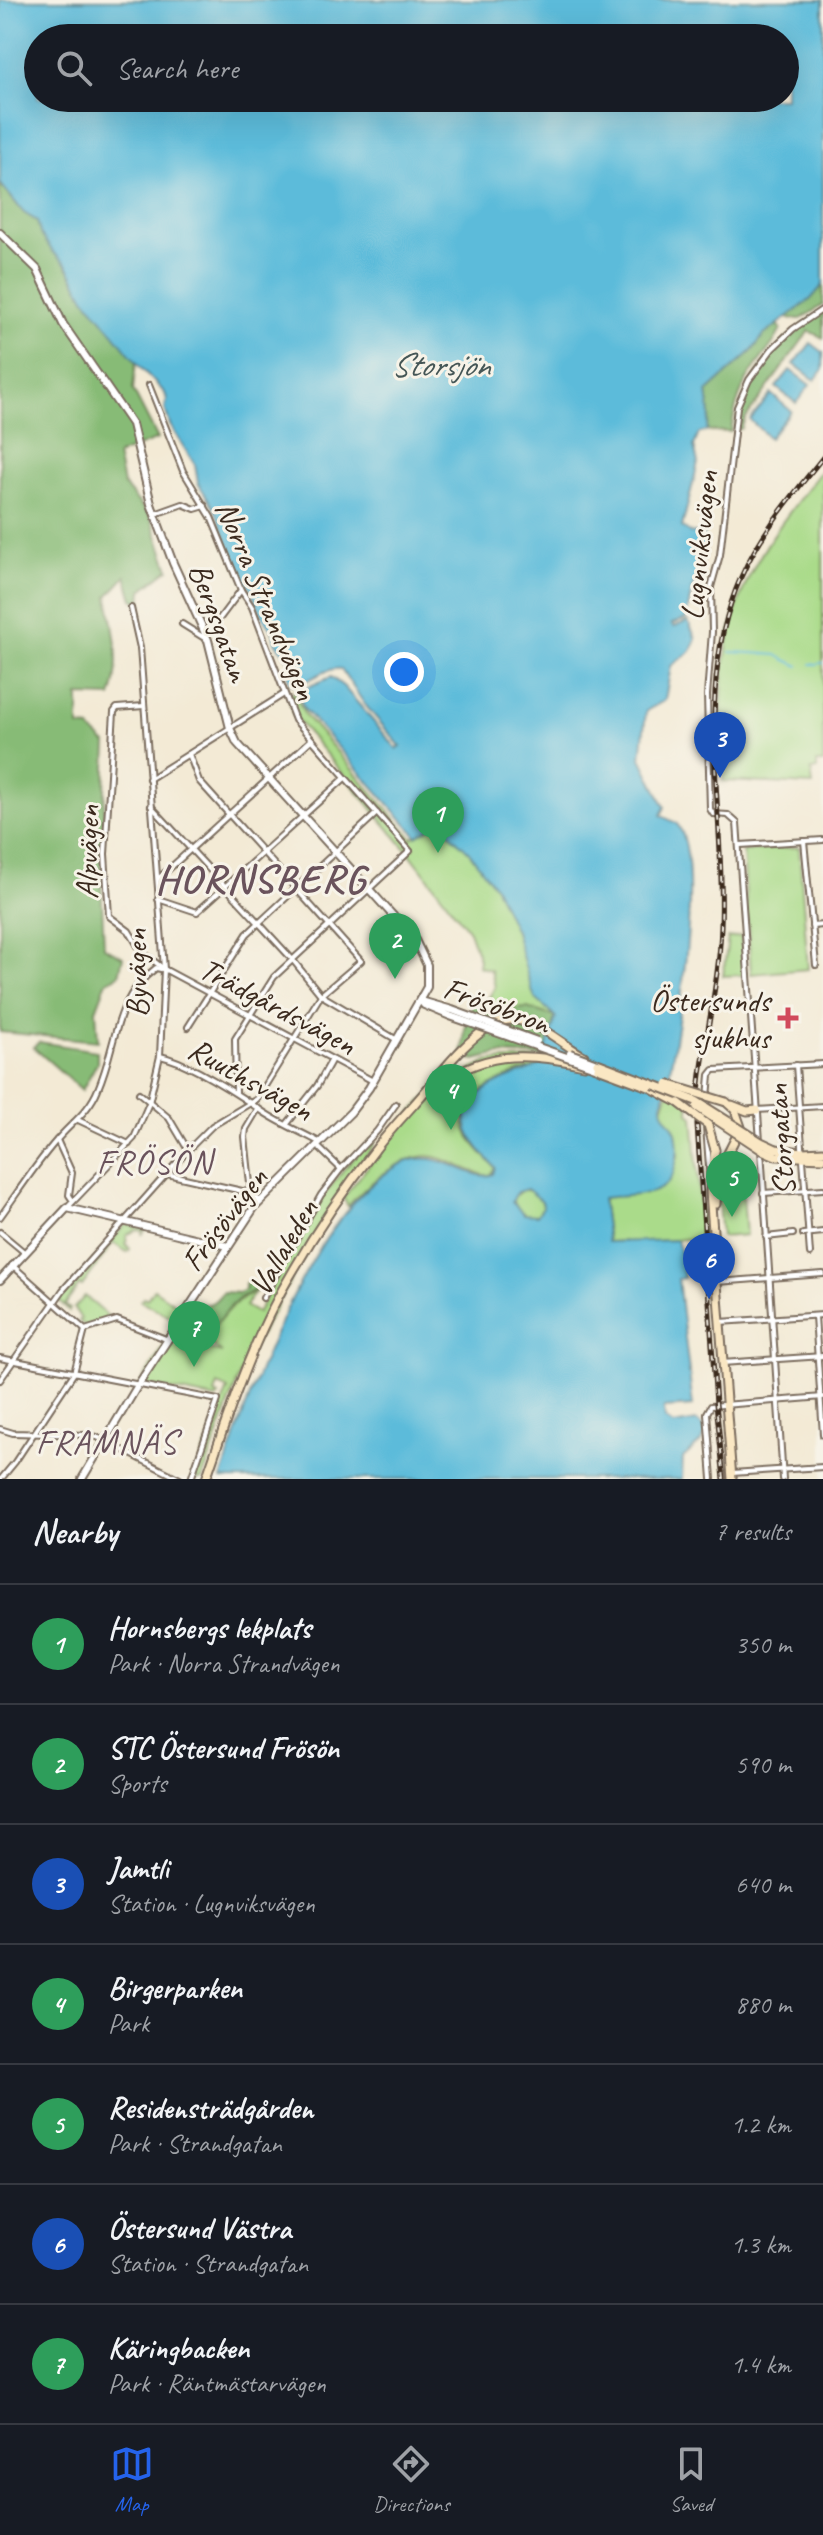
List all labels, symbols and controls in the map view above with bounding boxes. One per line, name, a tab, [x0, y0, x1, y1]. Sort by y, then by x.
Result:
search box	[24, 24, 799, 112]
icon: search	[52, 46, 96, 90]
text: Search here	[116, 49, 238, 87]
water label: Storsjön	[391, 343, 492, 386]
street label: Lugnviksvägen	[671, 468, 728, 622]
street label: Norra Strandvägen	[206, 494, 327, 707]
street label: Bergsgatan	[179, 557, 260, 689]
your location	[384, 652, 424, 692]
pin: 3	[694, 712, 746, 778]
pin: 1	[412, 787, 464, 853]
street label: Alpvägen	[66, 804, 109, 900]
district label: HORNSBERG	[155, 854, 370, 904]
pin: 2	[369, 913, 421, 979]
street label: Byvägen	[115, 928, 158, 1017]
street label: Trädgårdsvägen	[193, 948, 364, 1065]
street label: Frösöbron	[438, 967, 557, 1044]
place label: Östersunds sjukhus	[650, 980, 773, 1058]
marker: Östersunds sjukhus	[777, 1007, 799, 1029]
street label: Ruuthsvägen	[181, 1028, 321, 1131]
pin: 4	[425, 1064, 477, 1130]
street label: Storgatan	[756, 1082, 805, 1197]
district label: FRÖSÖN	[97, 1140, 217, 1183]
pin: 5	[706, 1151, 758, 1217]
street label: Frösövägen	[172, 1159, 277, 1280]
street label: Vallaleden	[239, 1191, 328, 1303]
pin: 6	[683, 1233, 735, 1299]
pin: 7	[168, 1301, 220, 1367]
district label: FRAMNÄS	[36, 1420, 183, 1463]
text: Nearby	[32, 1510, 118, 1553]
text: 7 results	[715, 1515, 791, 1548]
text: Hornsbergs lekplats	[108, 1609, 311, 1647]
text: 1	[52, 1628, 64, 1661]
text: 350 m	[735, 1628, 791, 1661]
text: Park · Norra Strandvägen	[108, 1647, 339, 1680]
text: STC Östersund Frösön	[108, 1729, 339, 1767]
text: 2	[52, 1748, 64, 1781]
text: 590 m	[735, 1748, 791, 1781]
text: Sports	[108, 1767, 166, 1800]
text: Jamtli	[108, 1849, 169, 1887]
text: 3	[52, 1868, 64, 1901]
text: 640 m	[735, 1868, 791, 1901]
text: Station · Lugnviksvägen	[108, 1887, 315, 1920]
text: Birgerparken	[108, 1969, 242, 2007]
text: 4	[52, 1988, 64, 2021]
text: 880 m	[735, 1988, 791, 2021]
text: Park	[108, 2007, 149, 2040]
text: Residensträdgården	[108, 2089, 313, 2127]
text: 5	[52, 2108, 64, 2141]
text: 1.2 km	[731, 2108, 791, 2141]
text: Park · Strandgatan	[108, 2127, 282, 2160]
text: Östersund Västra	[108, 2209, 291, 2247]
text: 6	[52, 2228, 64, 2261]
text: 1.3 km	[731, 2228, 791, 2261]
text: Station · Strandgatan	[108, 2247, 308, 2280]
text: Käringbacken	[108, 2329, 249, 2367]
text: 7	[52, 2348, 64, 2381]
text: 1.4 km	[731, 2348, 791, 2381]
text: Park · Räntmästarvägen	[108, 2367, 326, 2400]
tab: Map	[110, 2442, 154, 2518]
tab: Directions	[373, 2442, 450, 2518]
tab: Saved	[669, 2442, 713, 2518]

